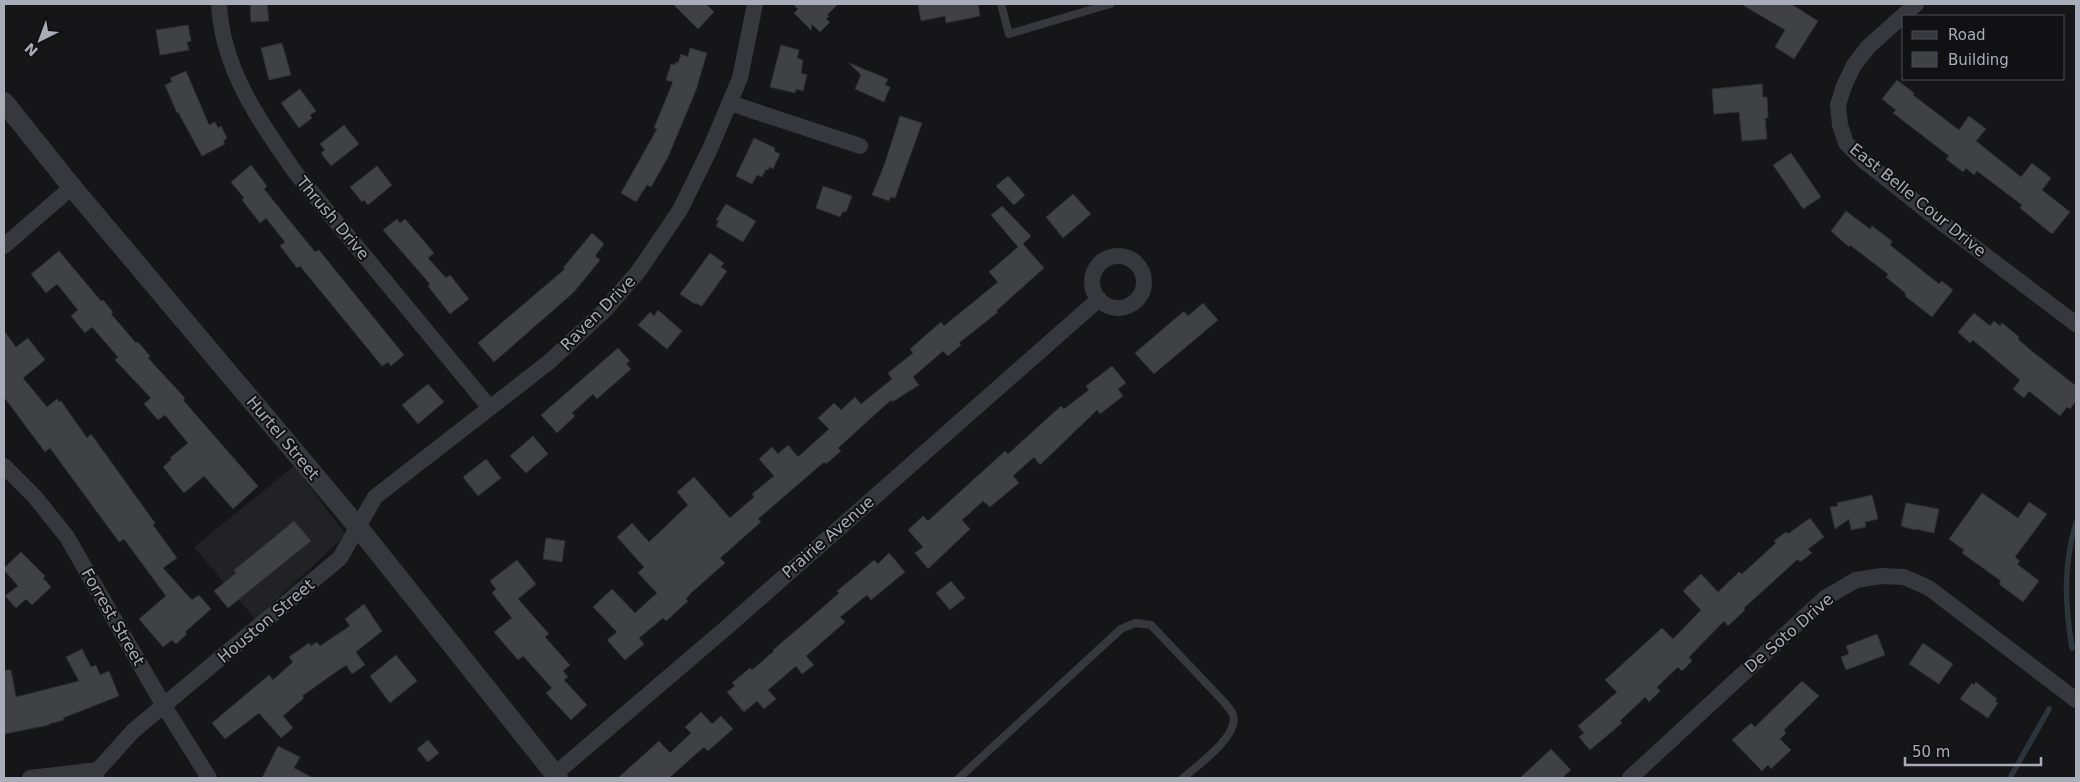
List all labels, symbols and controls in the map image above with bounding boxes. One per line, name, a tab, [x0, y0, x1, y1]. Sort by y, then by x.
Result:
north arrow	[15, 15, 65, 65]
legend	[1902, 15, 2065, 80]
text: Road	[1948, 26, 1986, 44]
text: N	[22, 40, 41, 60]
text: Building	[1948, 51, 2009, 69]
street label: East Belle Cour Drive	[1846, 139, 1990, 261]
street label: Thrush Drive	[292, 172, 373, 264]
street label: Raven Drive	[557, 272, 639, 354]
street label: Hurtel Street	[243, 392, 323, 484]
street label: Prairie Avenue	[778, 492, 878, 582]
street label: Forrest Street	[77, 565, 149, 669]
street label: Houston Street	[214, 575, 318, 667]
street label: De Soto Drive	[1741, 589, 1837, 677]
scale bar	[1905, 734, 2041, 766]
text: 50 m	[1912, 743, 1950, 761]

